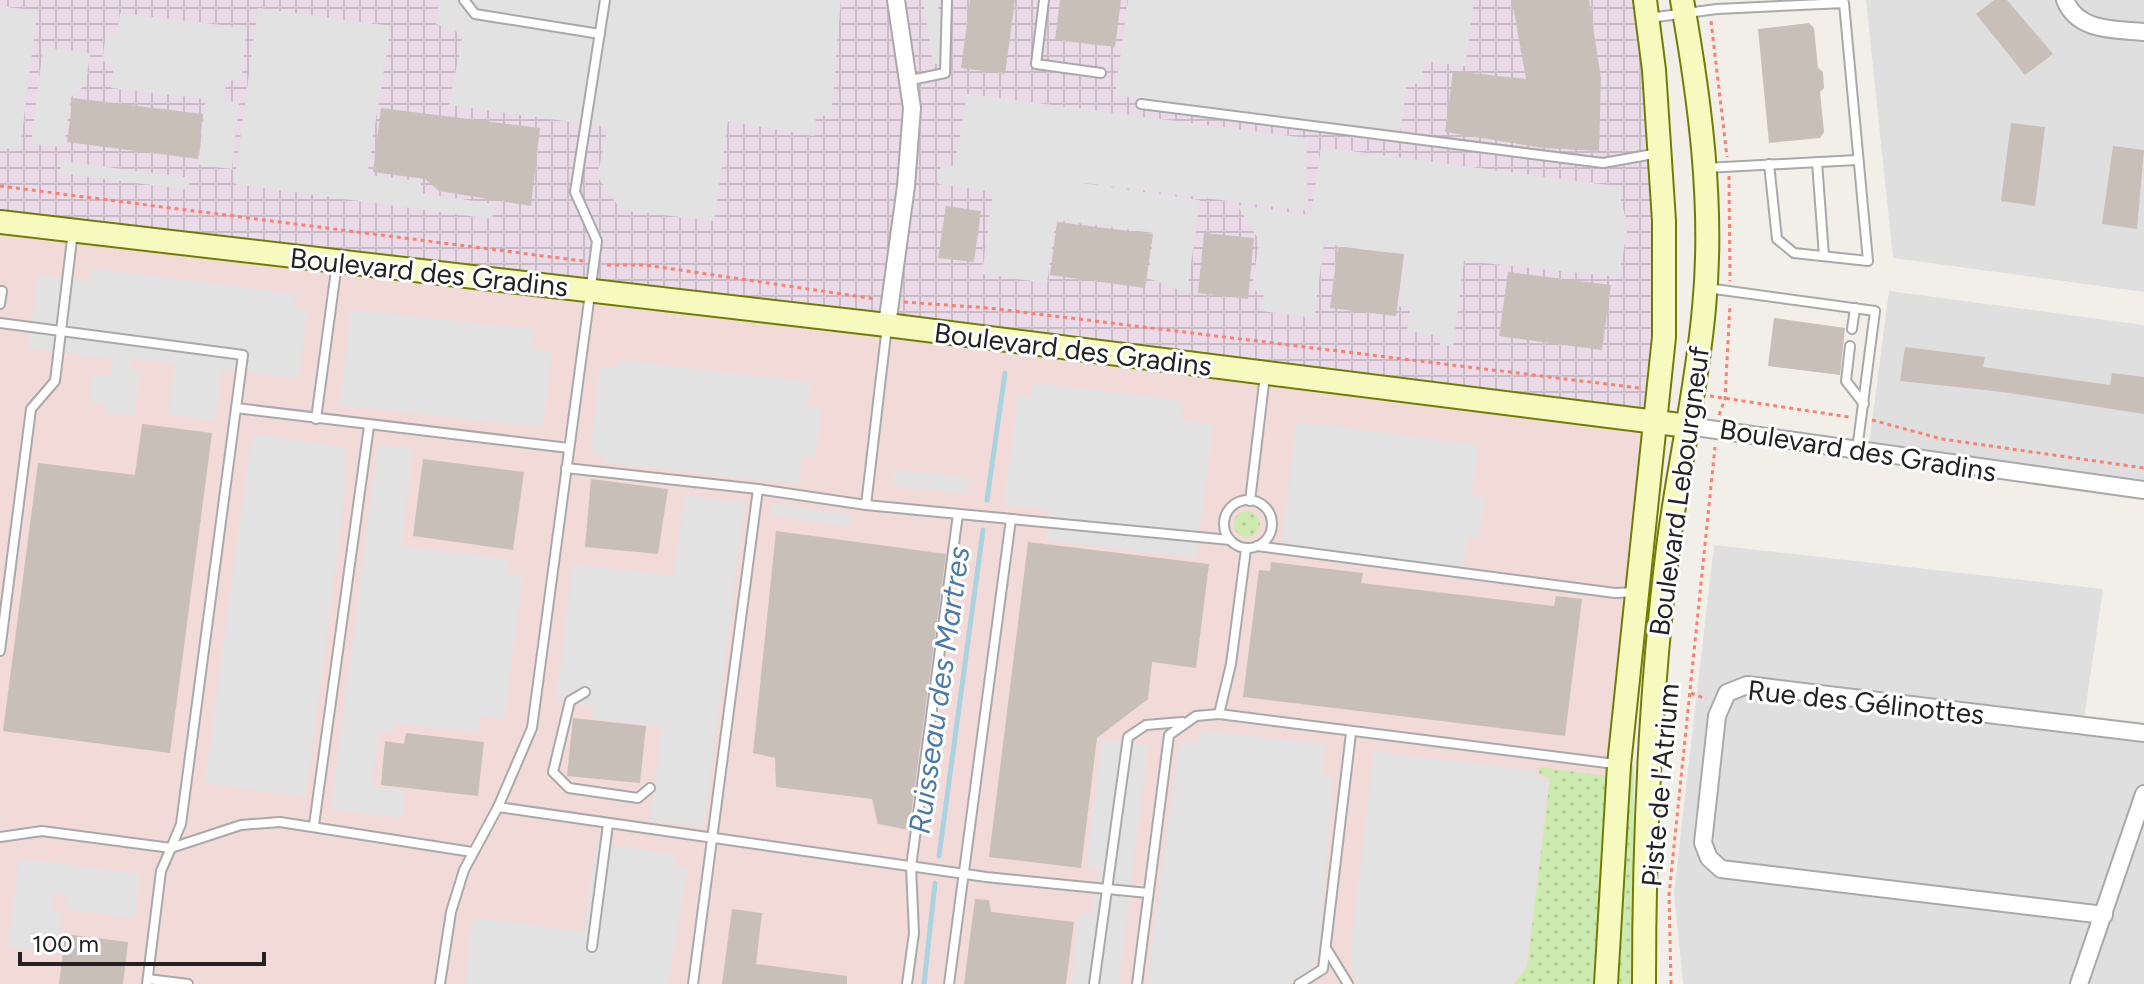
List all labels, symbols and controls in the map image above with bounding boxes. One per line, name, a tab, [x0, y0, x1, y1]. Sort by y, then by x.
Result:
street label: Boulevard des Gradins	[288, 240, 570, 304]
street label: Boulevard des Gradins	[932, 315, 1214, 383]
street label: Boulevard Lebourgneuf	[1642, 343, 1716, 638]
street label: Boulevard des Gradins	[1717, 411, 1999, 489]
water label: Ruisseau des Martres	[901, 544, 977, 836]
street label: Rue des Gélinottes	[1746, 673, 1986, 731]
street label: Piste de l'Atrium	[1634, 682, 1686, 888]
scale bar	[20, 916, 264, 966]
text: 100 m	[32, 929, 99, 958]

